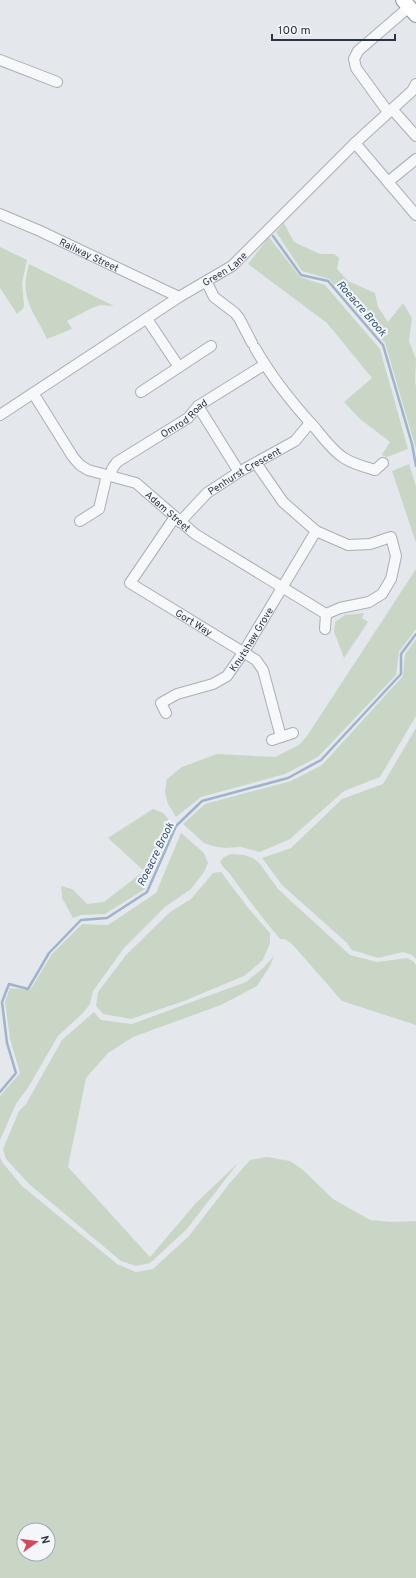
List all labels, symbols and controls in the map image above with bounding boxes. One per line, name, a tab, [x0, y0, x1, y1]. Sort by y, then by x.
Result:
scale bar	[272, 16, 395, 42]
text: 100 m	[278, 23, 311, 39]
street label: Railway Street	[57, 236, 121, 276]
street label: Green Lane	[200, 250, 250, 290]
water label: Roeacre Brook	[333, 278, 390, 340]
street label: Omrod Road	[159, 397, 210, 441]
street label: Penhurst Crescent	[206, 445, 284, 499]
street label: Adam Street	[142, 489, 193, 535]
street label: Knutshaw Grove	[227, 605, 277, 675]
street label: Gort Way	[172, 607, 214, 640]
water label: Roeacre Brook	[134, 820, 178, 889]
north arrow	[16, 1522, 56, 1562]
text: N	[37, 1534, 52, 1545]

